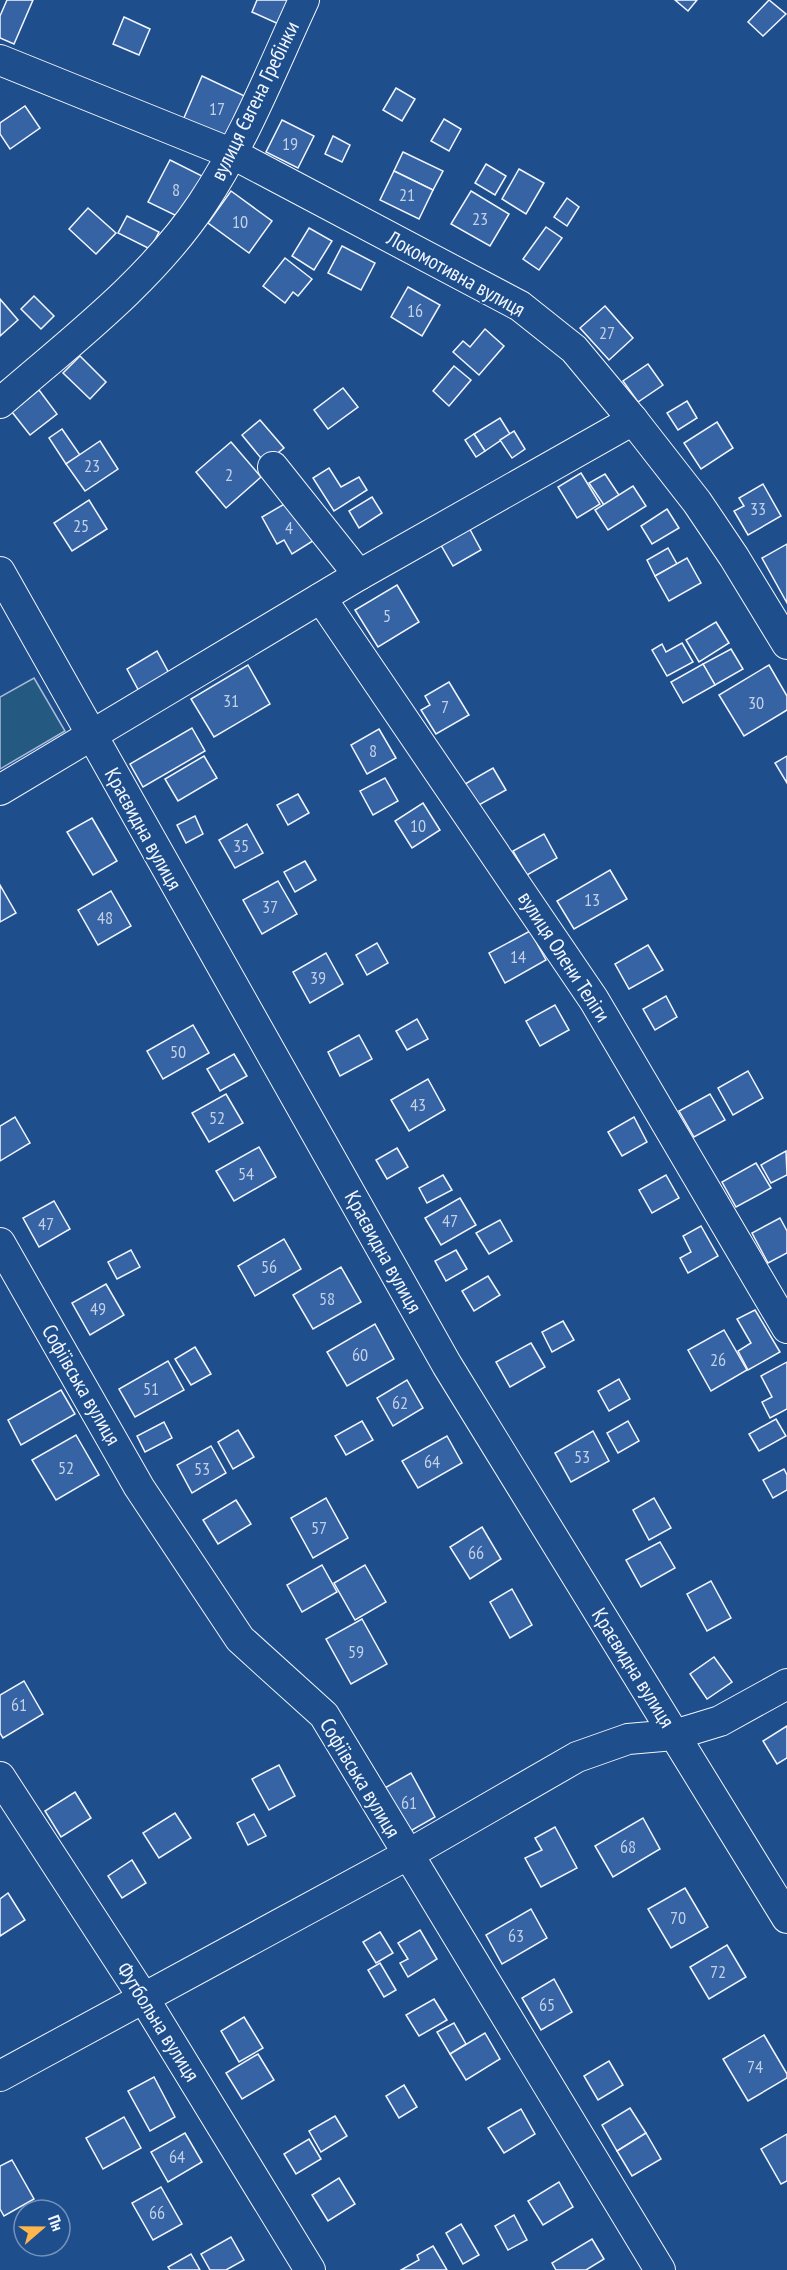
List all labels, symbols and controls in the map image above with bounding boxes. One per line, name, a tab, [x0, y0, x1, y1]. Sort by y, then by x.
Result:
street label: вулиця Євгена Гребінки	[204, 17, 305, 185]
house number: 17	[209, 97, 225, 120]
house number: 19	[282, 132, 298, 155]
house number: 8	[172, 178, 180, 201]
house number: 21	[399, 183, 415, 206]
house number: 23	[472, 207, 488, 230]
house number: 10	[232, 210, 248, 233]
street label: Локомотивна вулиця	[381, 224, 530, 323]
house number: 16	[407, 299, 423, 322]
house number: 27	[599, 321, 615, 344]
house number: 23	[84, 454, 100, 477]
house number: 2	[225, 463, 233, 486]
house number: 33	[750, 497, 766, 520]
house number: 25	[73, 514, 89, 537]
house number: 4	[285, 516, 293, 539]
house number: 5	[383, 604, 391, 627]
house number: 31	[223, 689, 239, 712]
house number: 30	[748, 691, 764, 714]
house number: 7	[441, 695, 449, 718]
house number: 8	[369, 739, 377, 762]
street label: Краєвидна вулиця	[99, 763, 188, 895]
house number: 10	[410, 814, 426, 837]
house number: 35	[233, 834, 249, 857]
street label: вулиця Олени Теліги	[512, 886, 617, 1027]
house number: 13	[584, 888, 600, 911]
house number: 37	[262, 895, 278, 918]
house number: 48	[97, 906, 113, 929]
house number: 14	[510, 945, 526, 968]
house number: 39	[310, 966, 326, 989]
house number: 50	[170, 1040, 186, 1063]
house number: 43	[410, 1093, 426, 1116]
house number: 52	[209, 1106, 225, 1129]
house number: 54	[238, 1162, 254, 1185]
street label: Краєвидна вулиця	[339, 1186, 428, 1318]
house number: 47	[442, 1209, 458, 1232]
house number: 47	[38, 1212, 54, 1235]
house number: 56	[261, 1255, 277, 1278]
house number: 58	[319, 1287, 335, 1310]
house number: 49	[90, 1297, 106, 1320]
street label: Софіївська вулиця	[36, 1319, 127, 1450]
house number: 60	[352, 1343, 368, 1366]
house number: 26	[710, 1348, 726, 1371]
house number: 51	[143, 1377, 159, 1400]
house number: 62	[392, 1391, 408, 1414]
house number: 53	[574, 1445, 590, 1468]
house number: 64	[424, 1450, 440, 1473]
house number: 52	[58, 1456, 74, 1479]
house number: 53	[194, 1457, 210, 1480]
house number: 57	[311, 1516, 327, 1539]
house number: 66	[468, 1541, 484, 1564]
street label: Краєвидна вулиця	[586, 1603, 681, 1733]
house number: 59	[348, 1640, 364, 1663]
house number: 61	[11, 1693, 27, 1716]
street label: Софіївська вулиця	[314, 1713, 407, 1843]
house number: 61	[401, 1791, 417, 1814]
house number: 68	[620, 1835, 636, 1858]
house number: 70	[670, 1906, 686, 1929]
house number: 63	[508, 1924, 524, 1947]
street label: Футбольна вулиця	[111, 1957, 206, 2086]
house number: 72	[710, 1960, 726, 1983]
house number: 65	[539, 1993, 555, 2016]
house number: 74	[747, 2055, 763, 2078]
house number: 64	[169, 2145, 185, 2168]
north arrow	[12, 2198, 72, 2258]
house number: 66	[149, 2201, 165, 2224]
text: Пн	[44, 2212, 68, 2234]

